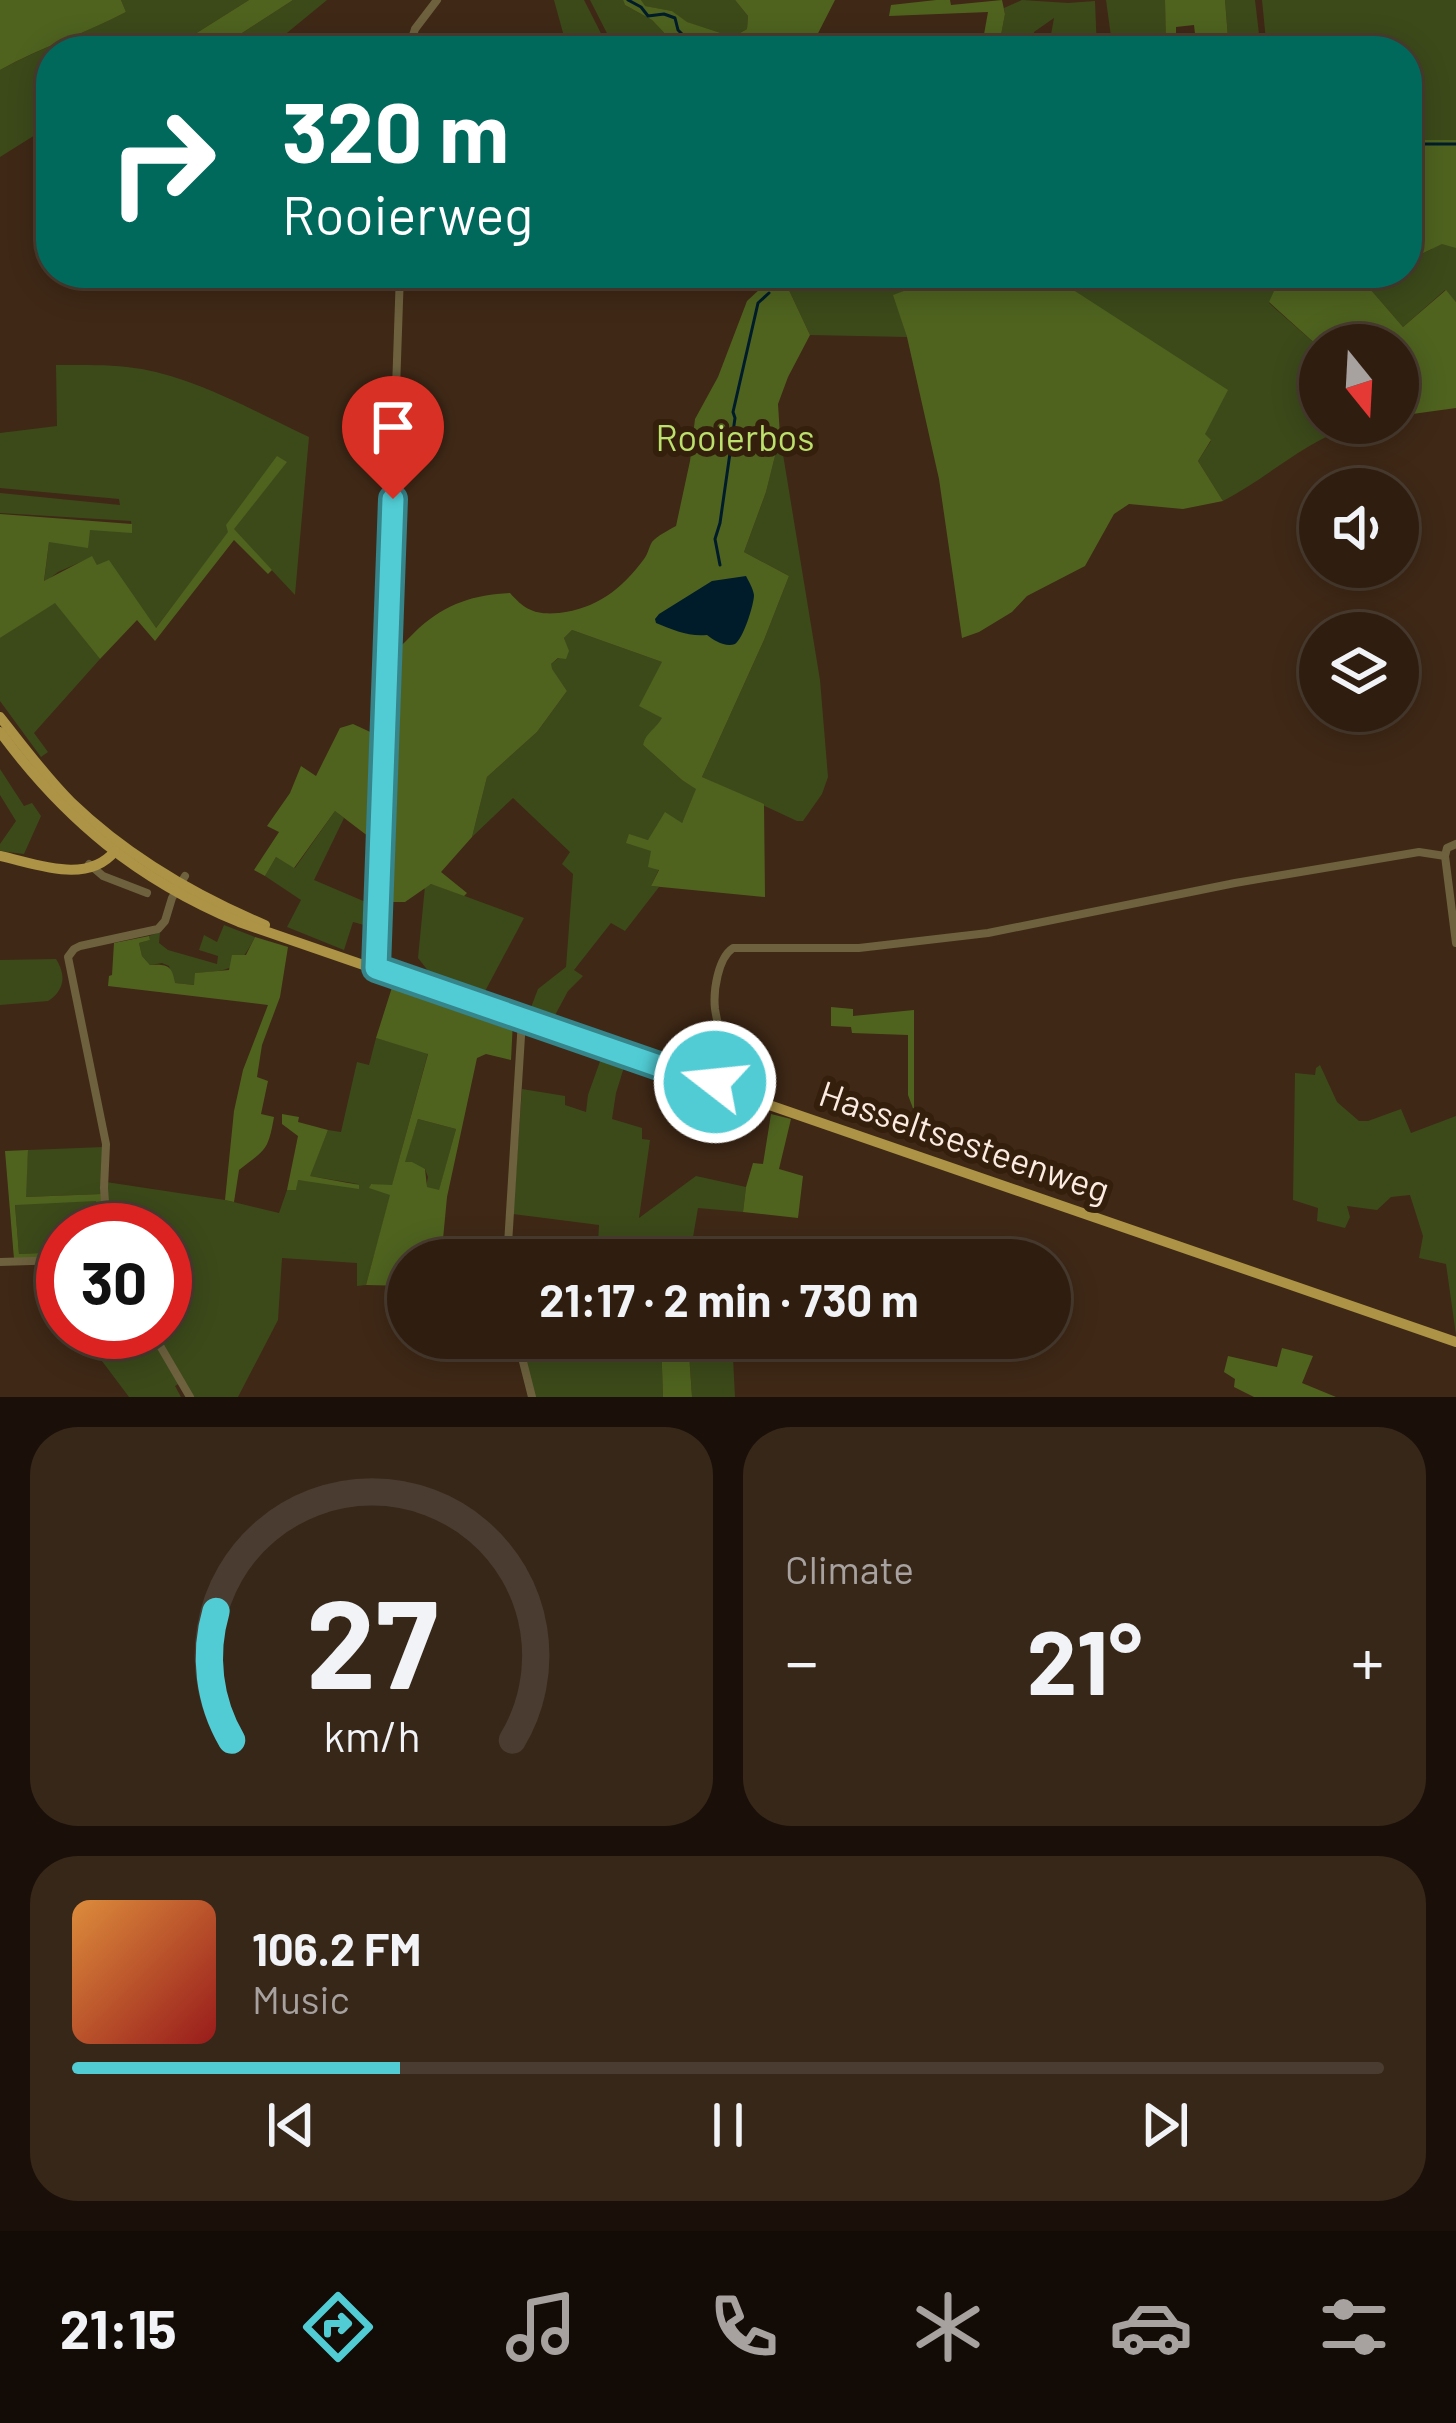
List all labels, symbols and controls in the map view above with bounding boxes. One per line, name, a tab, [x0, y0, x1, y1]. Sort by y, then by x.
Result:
text: 320 m	[282, 79, 509, 180]
icon: right	[84, 84, 240, 240]
text: Rooierweg	[282, 181, 533, 246]
north arrow	[1299, 324, 1419, 444]
map controls	[1299, 324, 1419, 732]
pin	[342, 376, 444, 499]
icon: arrive	[360, 394, 426, 460]
park label: Rooierbos	[656, 415, 814, 458]
button: sound	[1299, 468, 1419, 588]
button: layers	[1299, 612, 1419, 732]
position arrow	[652, 1019, 778, 1145]
street label: Hasseltsesteenweg	[814, 1070, 1116, 1210]
speed limit sign: 30	[36, 1203, 192, 1359]
text: 21:17 · 2 min · 730 m	[539, 1272, 919, 1326]
text: Climate	[785, 1545, 914, 1592]
text: 27	[306, 1564, 437, 1714]
text: 21°	[1027, 1605, 1142, 1713]
text: −	[785, 1620, 818, 1699]
text: +	[1351, 1620, 1384, 1699]
text: km/h	[323, 1708, 420, 1760]
text: 106.2 FM	[252, 1921, 421, 1975]
text: Music	[252, 1975, 350, 2022]
icon: previous	[258, 2092, 324, 2158]
icon: pause	[695, 2092, 761, 2158]
icon: next	[1132, 2092, 1198, 2158]
icon: directions	[296, 2285, 380, 2369]
icon: music	[499, 2285, 583, 2369]
icon: phone	[702, 2285, 786, 2369]
icon: climate	[906, 2285, 990, 2369]
icon: car	[1109, 2285, 1193, 2369]
icon: filters	[1312, 2285, 1396, 2369]
text: 21:15	[60, 2295, 177, 2360]

